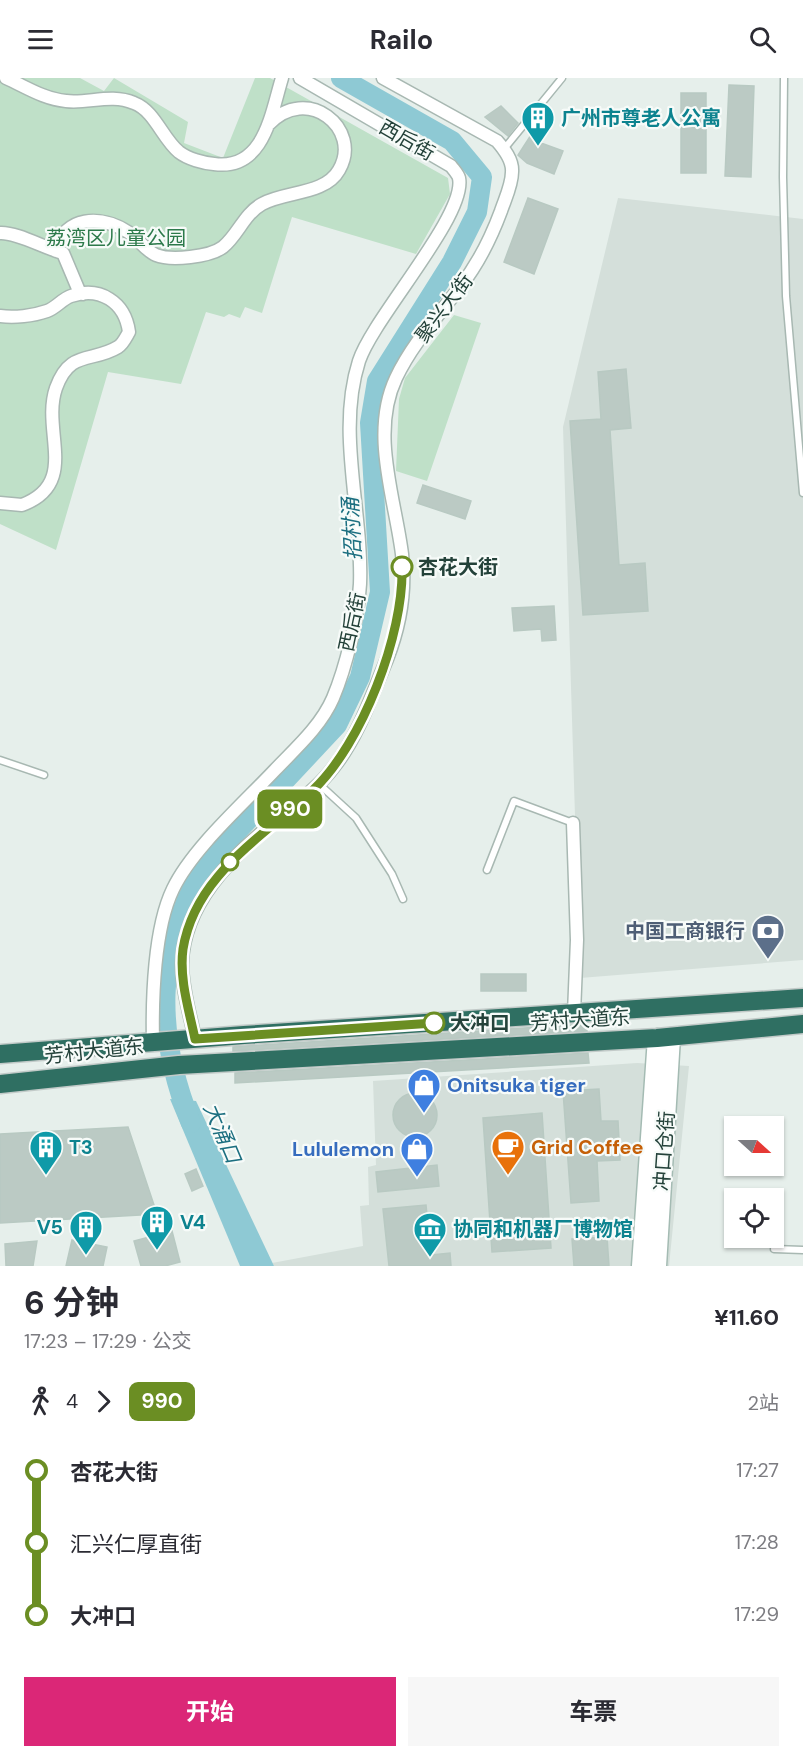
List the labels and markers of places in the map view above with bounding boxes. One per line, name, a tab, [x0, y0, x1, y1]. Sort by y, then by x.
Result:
building icon: 广州市尊老人公寓	[520, 100, 556, 147]
place label: 广州市尊老人公寓	[561, 105, 721, 131]
place label: 杏花大街	[418, 554, 498, 580]
marker: 杏花大街	[391, 556, 413, 578]
unlabelled marker	[221, 853, 239, 871]
bank icon: 中国工商银行	[750, 913, 786, 960]
place label: 中国工商银行	[625, 918, 745, 944]
place label: 大冲口	[450, 1010, 510, 1036]
marker: 大冲口	[423, 1012, 445, 1034]
shop icon: Onitsuka tiger	[406, 1067, 442, 1114]
place label: Onitsuka tiger	[447, 1072, 586, 1098]
building icon: T3	[28, 1129, 64, 1176]
cafe icon: Grid Coffee	[490, 1129, 526, 1176]
shop icon: Lululemon	[399, 1131, 435, 1178]
place label: T3	[69, 1134, 93, 1160]
place label: Grid Coffee	[531, 1134, 644, 1160]
place label: Lululemon	[292, 1136, 394, 1162]
building icon: V4	[139, 1204, 175, 1251]
building icon: V5	[68, 1209, 104, 1256]
place label: V4	[180, 1209, 206, 1235]
museum icon: 协同和机器厂博物馆	[412, 1211, 448, 1258]
place label: V5	[37, 1214, 63, 1240]
place label: 协同和机器厂博物馆	[453, 1216, 633, 1242]

